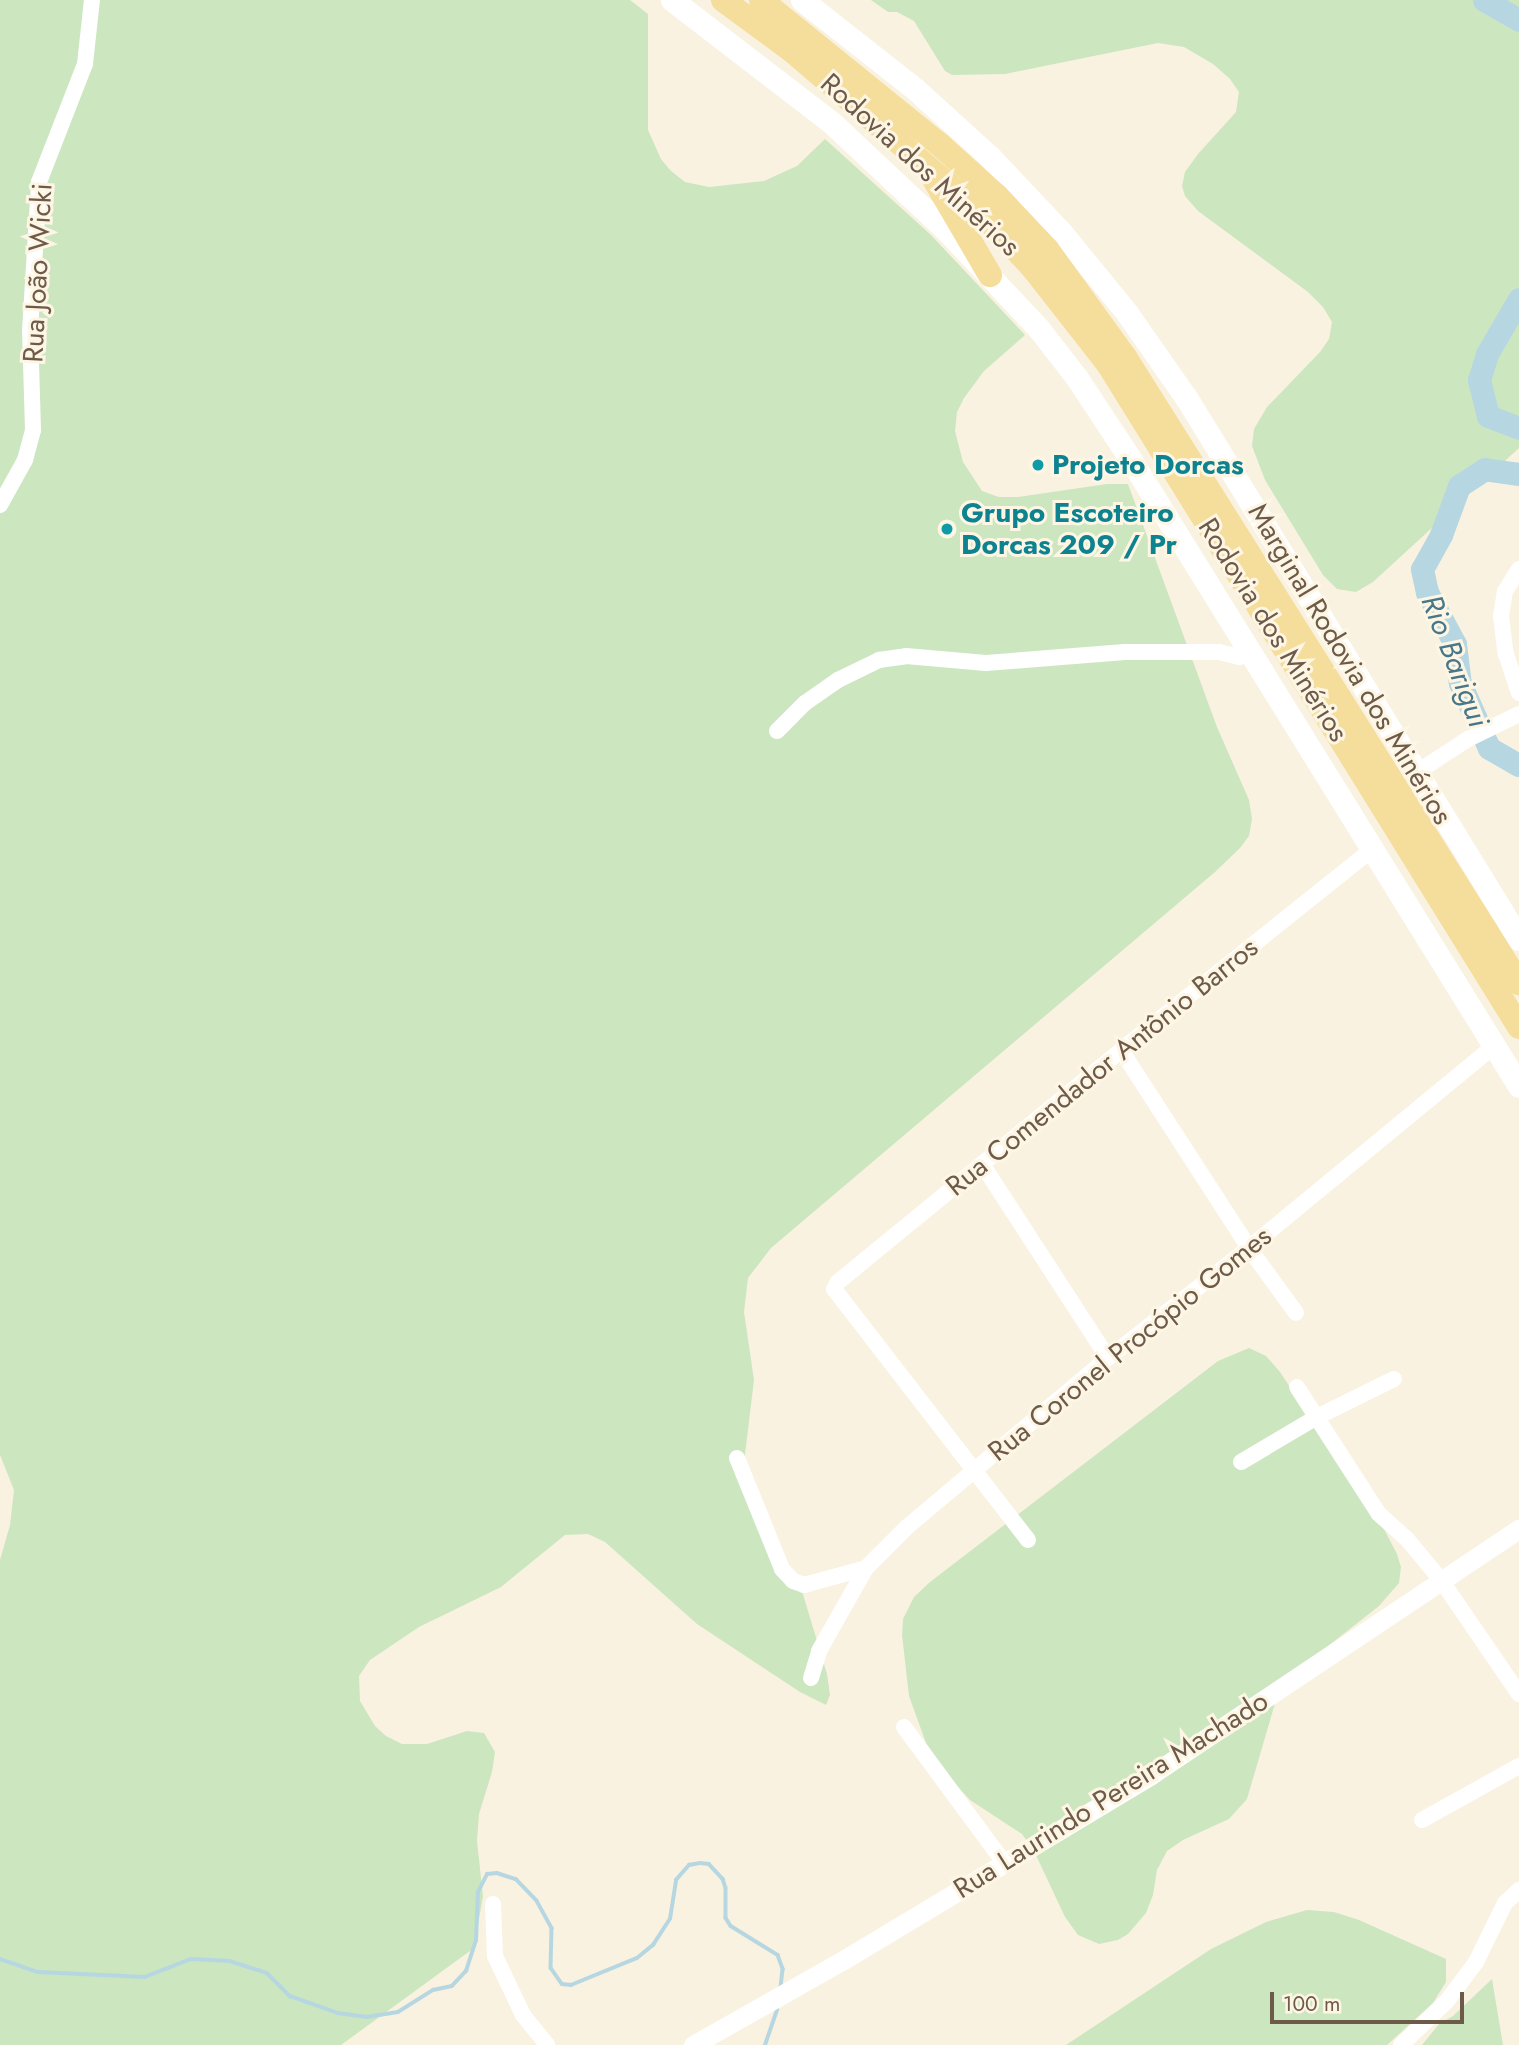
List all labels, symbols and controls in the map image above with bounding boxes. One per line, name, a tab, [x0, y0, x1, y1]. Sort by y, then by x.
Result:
street label: Rodovia dos Minérios	[813, 67, 1027, 263]
street label: Rua João Wicki	[17, 182, 59, 364]
place label: Projeto Dorcas	[1052, 448, 1244, 482]
marker: Projeto Dorcas	[1030, 457, 1046, 473]
place label: Grupo Escoteiro Dorcas 209 / Pr	[961, 496, 1177, 562]
street label: Marginal Rodovia dos Minérios	[1241, 497, 1459, 831]
street label: Rodovia dos Minérios	[1191, 512, 1355, 748]
marker: Grupo Escoteiro Dorcas 209 / Pr	[939, 521, 955, 537]
water label: Rio Barigui	[1413, 590, 1497, 732]
street label: Rua Comendador Antônio Barros	[939, 931, 1265, 1203]
street label: Rua Coronel Procópio Gomes	[982, 1219, 1278, 1469]
street label: Rua Laurindo Pereira Machado	[948, 1684, 1274, 1906]
scale bar	[1274, 1979, 1468, 2023]
text: 100 m	[1283, 1989, 1340, 2019]

